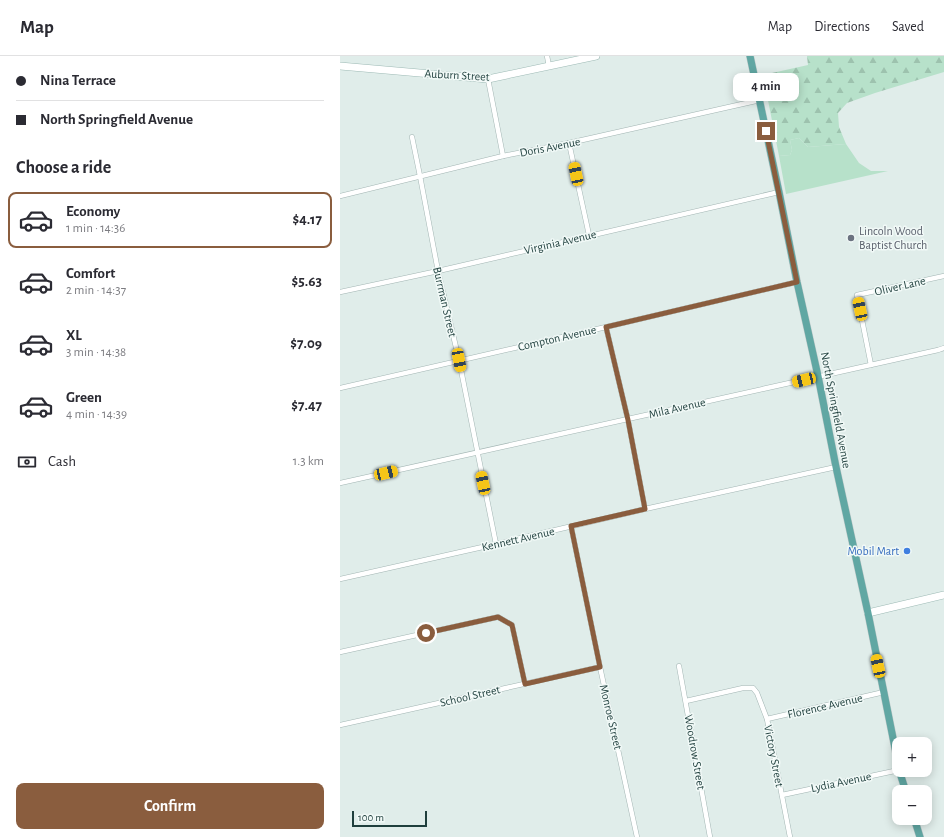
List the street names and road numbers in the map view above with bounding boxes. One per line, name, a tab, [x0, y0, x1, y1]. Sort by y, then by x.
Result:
street label: Auburn Street	[424, 67, 490, 83]
street label: Doris Avenue	[519, 135, 581, 159]
street label: Virginia Avenue	[523, 228, 597, 256]
street label: Burrman Street	[431, 266, 459, 338]
street label: Oliver Lane	[873, 274, 927, 298]
street label: Compton Avenue	[517, 323, 597, 353]
street label: North Springfield Avenue	[819, 351, 853, 469]
street label: Mila Avenue	[647, 396, 707, 420]
street label: Kennett Avenue	[480, 525, 556, 553]
street label: School Street	[439, 683, 501, 709]
street label: Monroe Street	[598, 683, 624, 751]
street label: Florence Avenue	[786, 692, 864, 720]
street label: Woodrow Street	[682, 713, 708, 791]
street label: Victory Street	[761, 724, 786, 788]
street label: Lydia Avenue	[810, 770, 872, 795]

